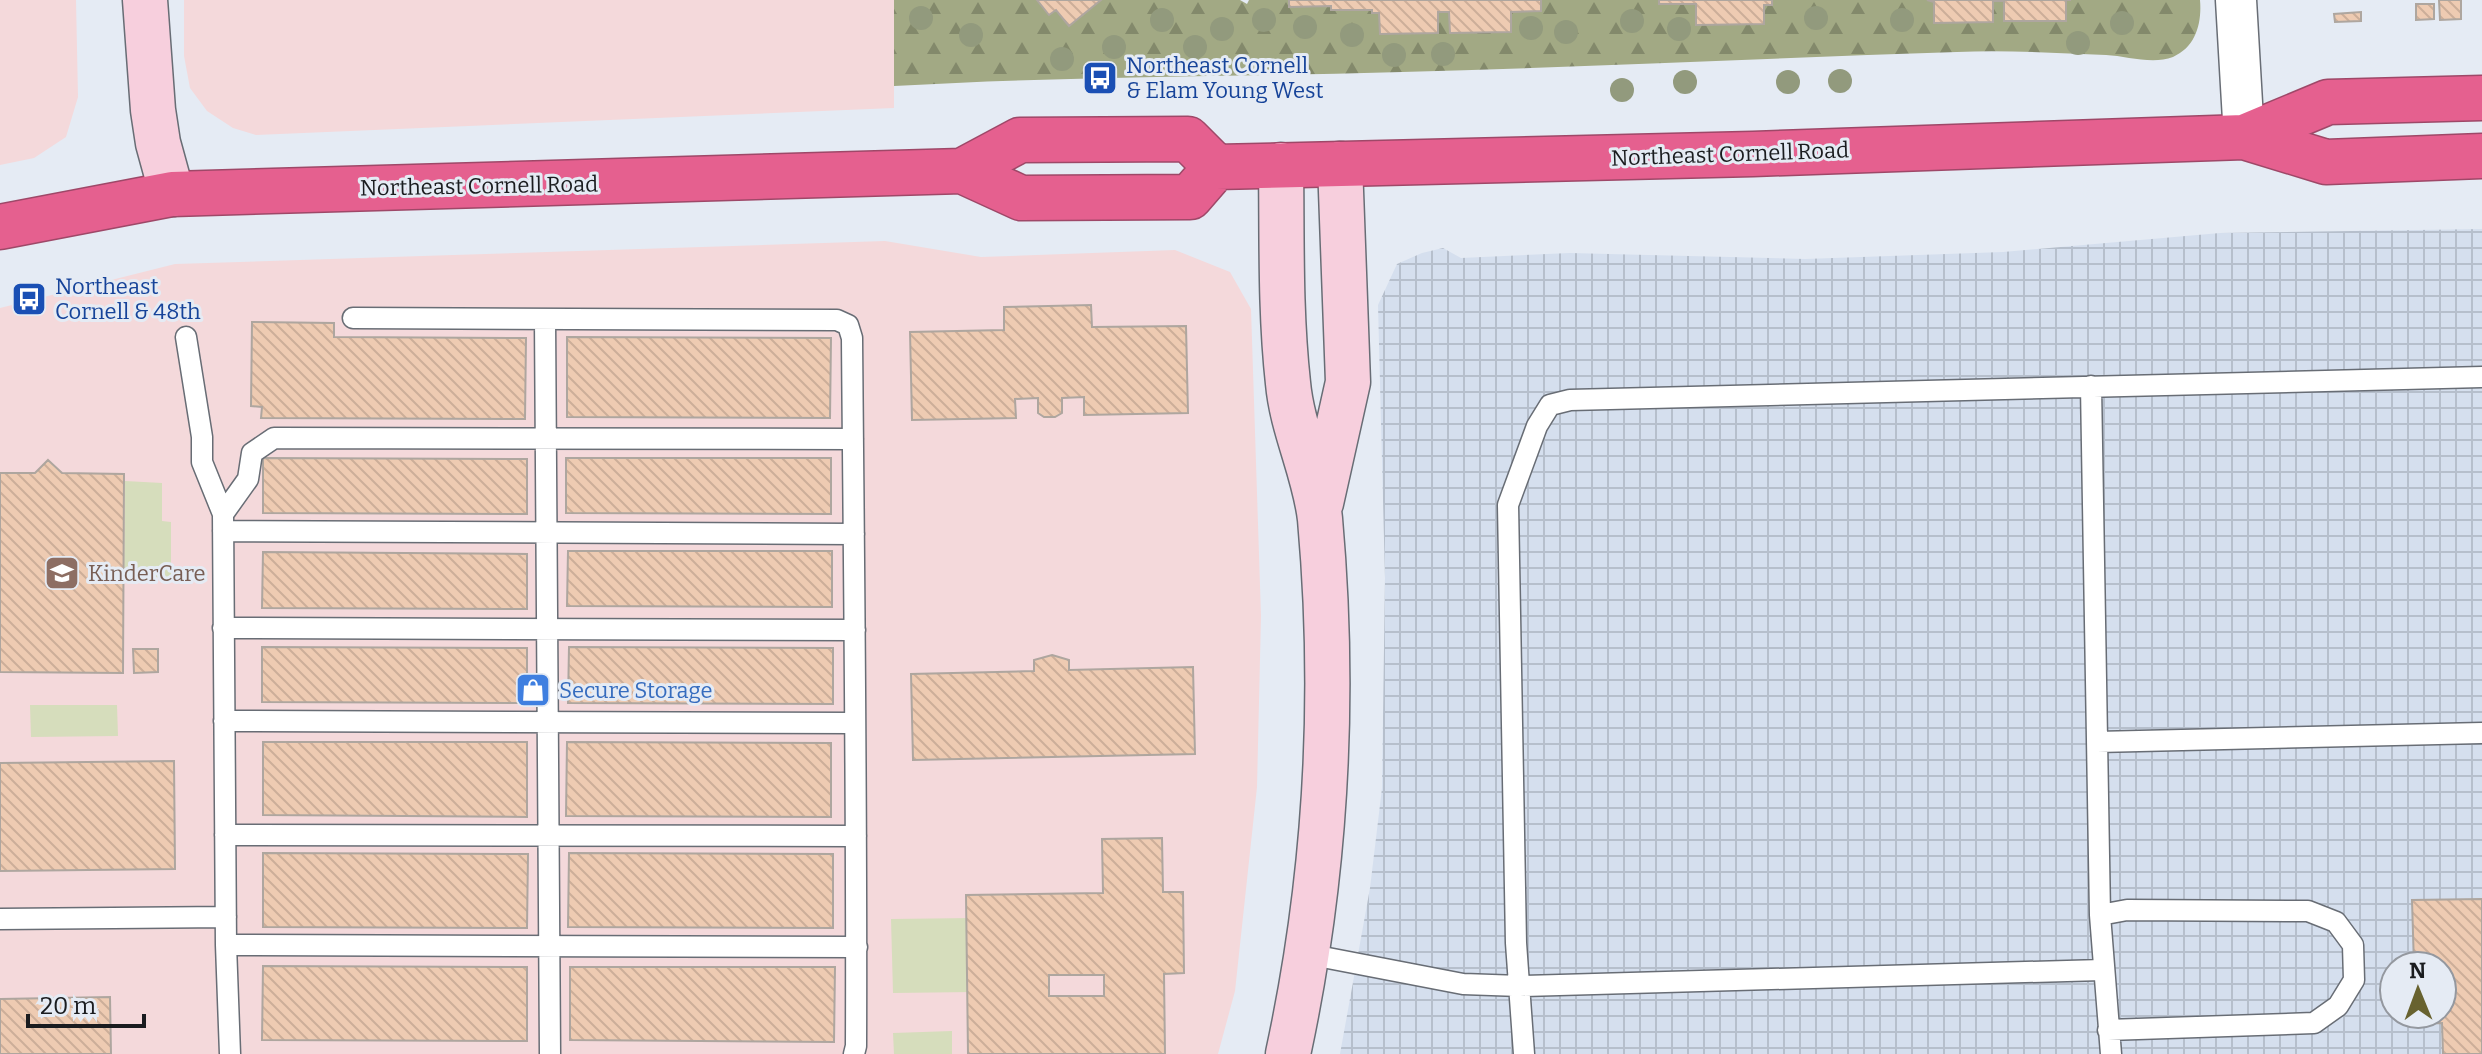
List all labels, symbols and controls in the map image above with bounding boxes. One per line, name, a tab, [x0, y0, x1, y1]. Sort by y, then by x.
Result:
place label: Northeast Cornell & Elam Young West	[1126, 52, 1324, 104]
bus stop icon: Northeast Cornell & Elam Young West	[1081, 59, 1119, 97]
street label: Northeast Cornell Road	[1610, 136, 1850, 172]
street label: Northeast Cornell Road	[360, 170, 598, 202]
place label: Northeast Cornell & 48th	[55, 273, 201, 325]
bus stop icon: Northeast Cornell & 48th	[10, 280, 48, 318]
school or university icon: KinderCare	[43, 554, 81, 592]
place label: KinderCare	[88, 560, 206, 587]
shop icon: Secure Storage	[514, 671, 552, 709]
place label: Secure Storage	[559, 677, 712, 704]
north arrow	[2378, 950, 2458, 1030]
text: N	[2409, 957, 2426, 984]
scale bar	[28, 978, 144, 1028]
text: 20 m	[40, 992, 96, 1020]

